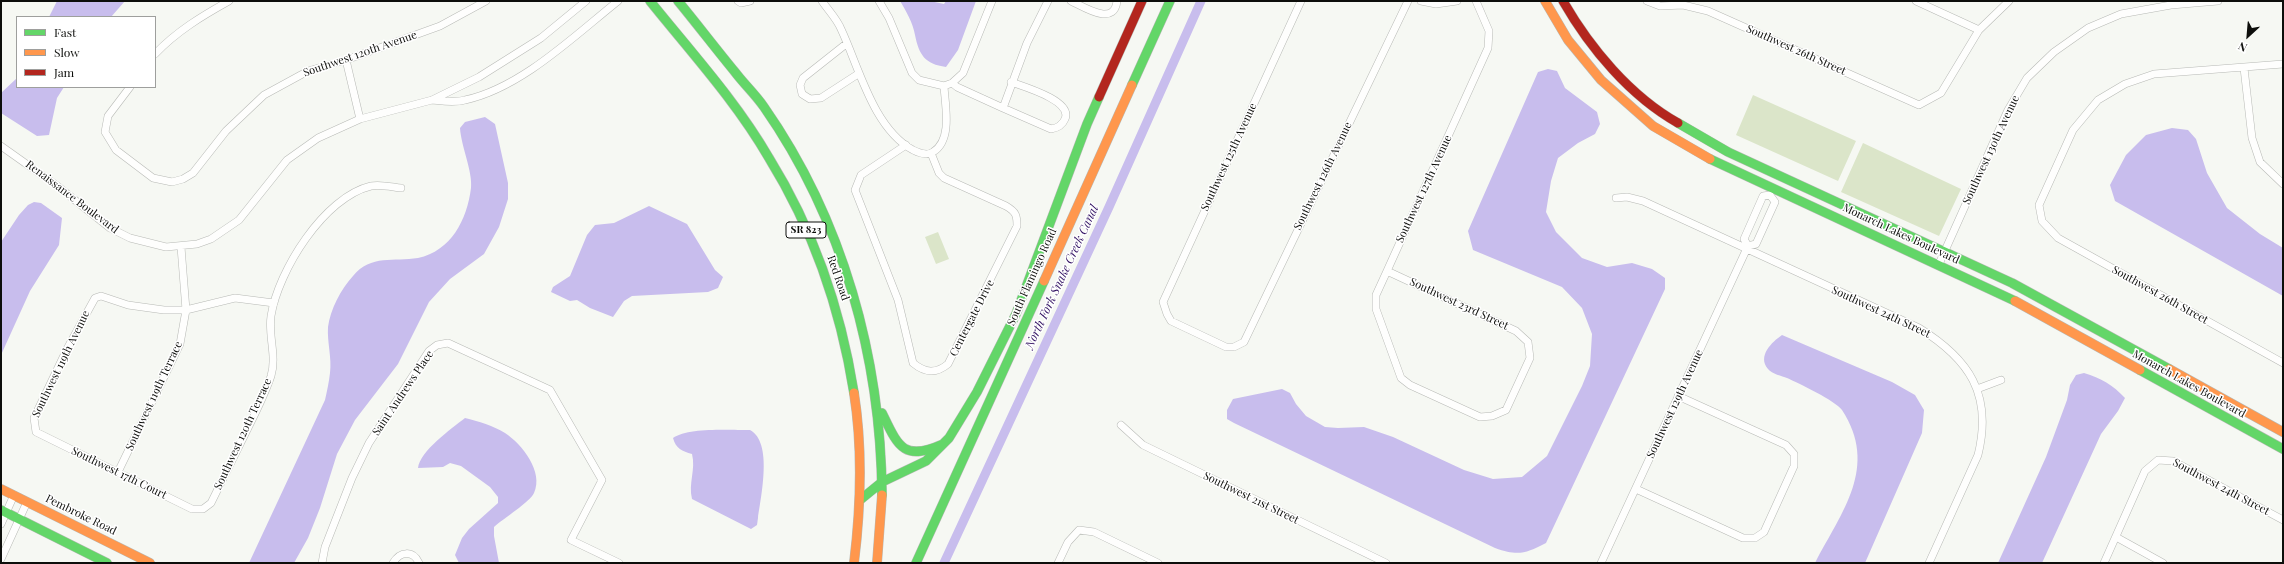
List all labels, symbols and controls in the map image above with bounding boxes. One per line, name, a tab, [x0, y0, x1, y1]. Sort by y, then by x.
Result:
legend	[16, 16, 156, 88]
north arrow	[2228, 16, 2268, 56]
street label: Southwest 26th Street	[1744, 22, 1848, 78]
text: Fast	[54, 24, 76, 40]
street label: Southwest 120th Avenue	[301, 28, 419, 80]
text: N	[2236, 39, 2249, 56]
text: Slow	[54, 44, 80, 60]
text: Jam	[54, 64, 74, 80]
street label: Southwest 130th Avenue	[1960, 93, 2022, 207]
street label: Southwest 125th Avenue	[1198, 101, 1260, 213]
street label: Southwest 126th Avenue	[1291, 120, 1355, 232]
street label: Southwest 127th Avenue	[1393, 133, 1455, 245]
street label: Renaissance Boulevard	[23, 158, 121, 236]
street label: Monarch Lakes Boulevard	[1841, 201, 1961, 267]
water label: North Fork Snake Creek Canal	[1022, 203, 1102, 351]
road number: SR 823	[786, 222, 826, 238]
street label: South Flamingo Road	[1005, 226, 1059, 328]
street label: Red Road	[824, 254, 852, 302]
street label: Southwest 26th Street	[2110, 263, 2210, 327]
street label: Southwest 23rd Street	[1407, 275, 1511, 333]
street label: Centergate Drive	[947, 277, 997, 359]
street label: Southwest 24th Street	[1830, 283, 1932, 341]
street label: Southwest 119th Avenue	[29, 308, 93, 420]
street label: Southwest 119th Terrace	[123, 339, 185, 453]
street label: Monarch Lakes Boulevard	[2130, 347, 2248, 421]
street label: Saint Andrews Place	[370, 348, 436, 438]
street label: Southwest 129th Avenue	[1644, 348, 1706, 460]
street label: Southwest 120th Terrace	[211, 376, 275, 492]
street label: Southwest 17th Court	[69, 444, 169, 502]
street label: Southwest 24th Street	[2170, 456, 2272, 518]
street label: Southwest 21st Street	[1201, 469, 1301, 527]
street label: Pembroke Road	[43, 492, 119, 538]

